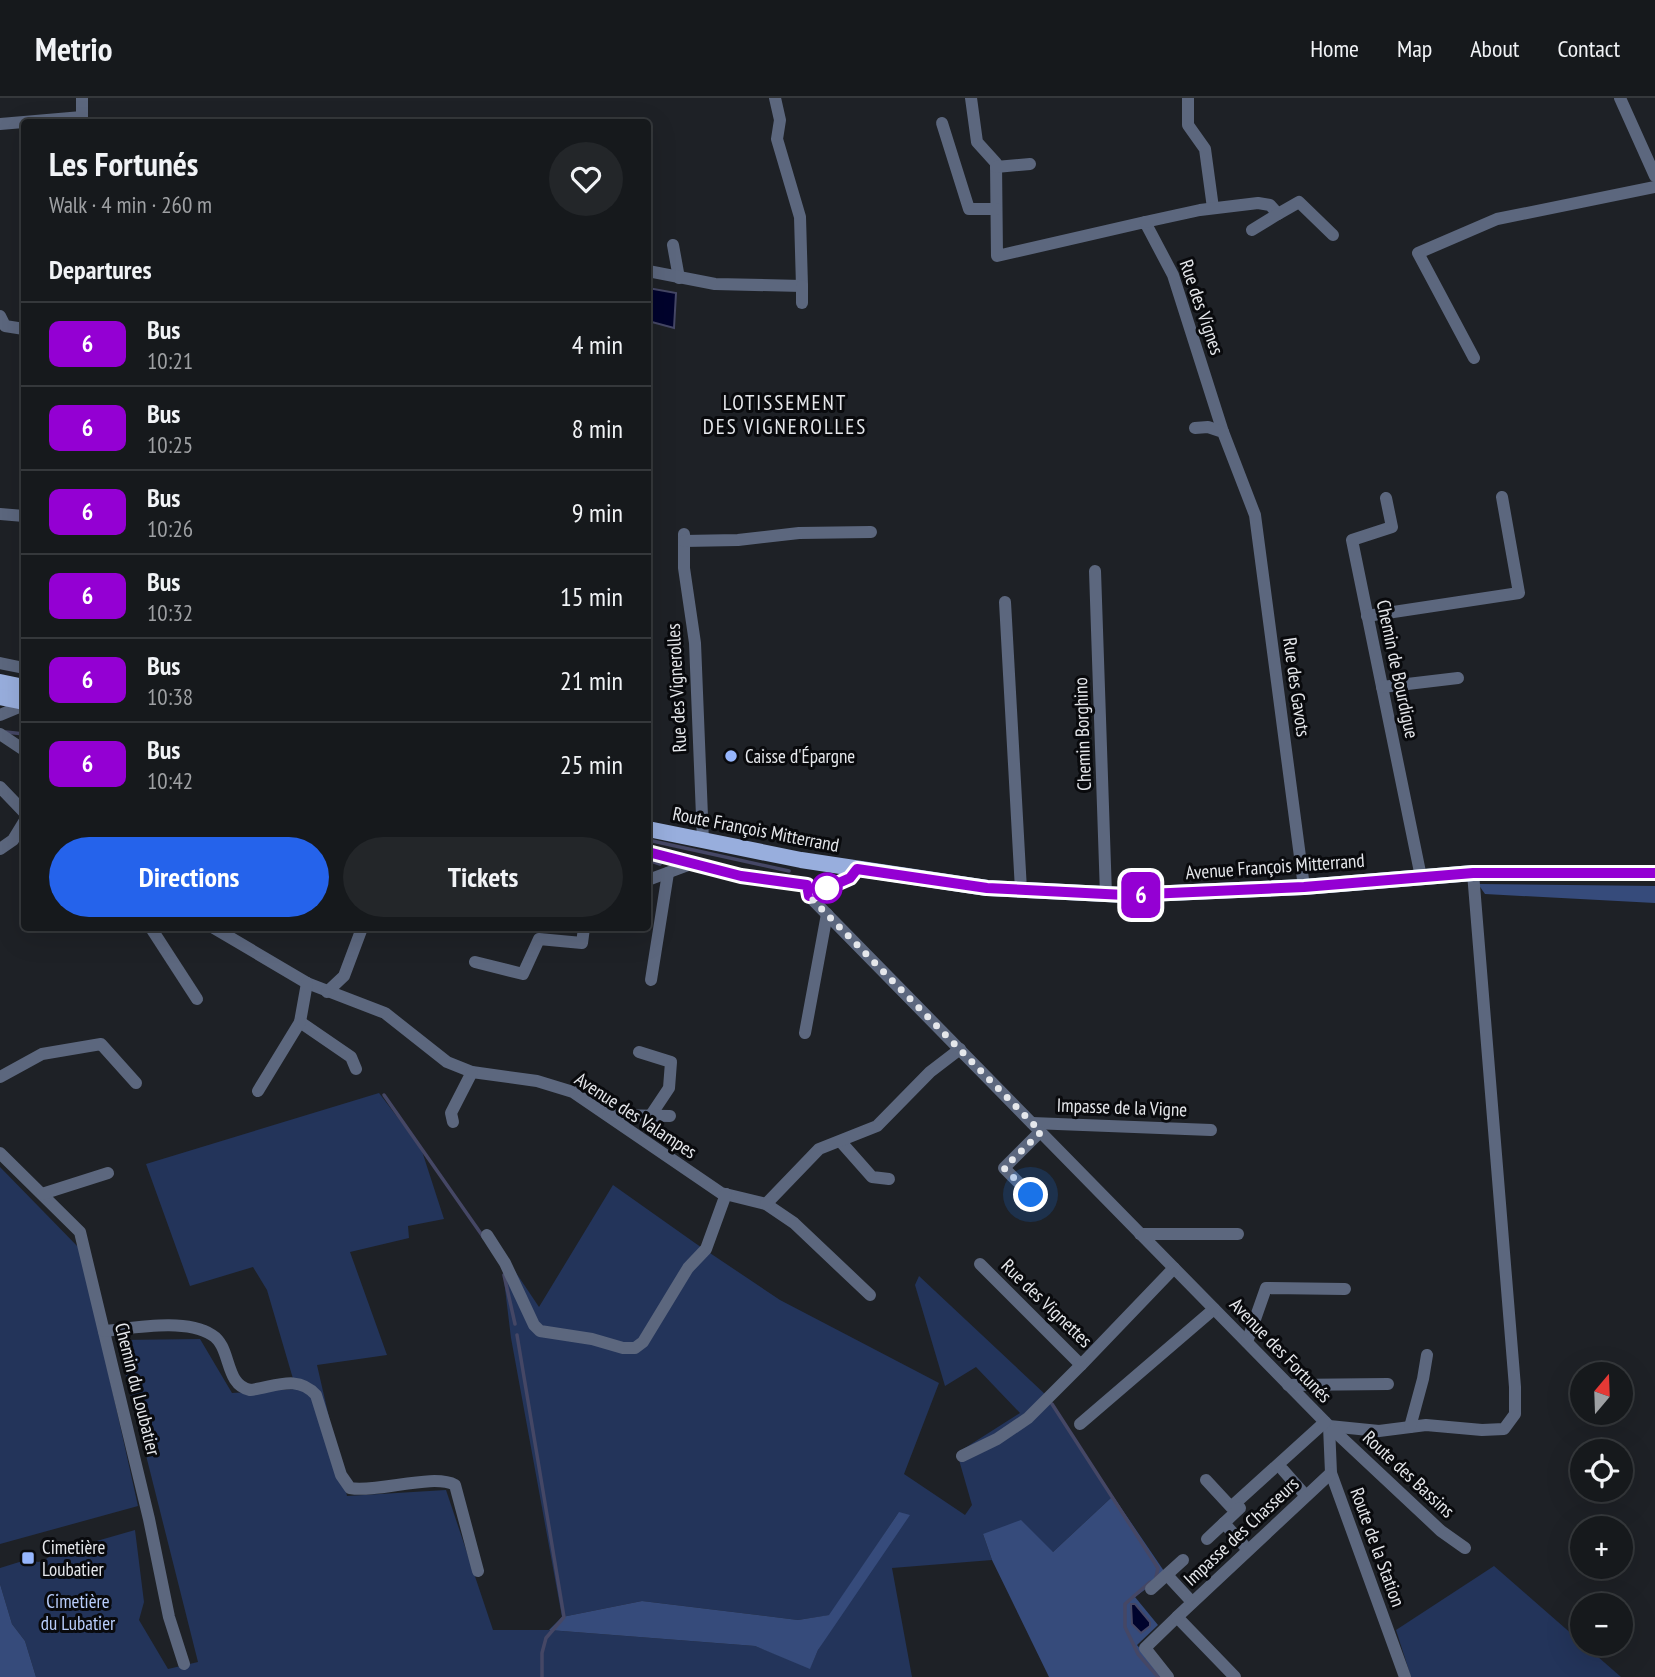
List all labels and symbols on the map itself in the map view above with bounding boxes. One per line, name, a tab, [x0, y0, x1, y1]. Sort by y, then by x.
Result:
street label: Rue des Vignes	[1175, 256, 1229, 358]
district label: LOTISSEMENT DES VIGNEROLLES	[703, 389, 867, 440]
street label: Chemin de Bourdigue	[1372, 597, 1424, 741]
street label: Rue des Vignerolles	[661, 623, 691, 753]
street label: Rue des Gavots	[1278, 636, 1316, 738]
street label: Chemin Borghino	[1068, 677, 1096, 791]
place label: Caisse d'Épargne	[745, 744, 855, 768]
marker: Caisse d'Épargne	[723, 748, 739, 764]
street label: Route François Mitterrand	[671, 801, 841, 857]
street label: Avenue François Mitterrand	[1185, 848, 1365, 884]
line badge: 6	[1118, 872, 1164, 918]
unlabelled marker	[812, 873, 842, 903]
street label: Avenue des Valampes	[570, 1067, 702, 1163]
street label: Impasse de la Vigne	[1056, 1093, 1188, 1121]
your location	[1013, 1177, 1048, 1212]
street label: Rue des Vignettes	[997, 1254, 1097, 1352]
street label: Avenue des Fortunés	[1225, 1293, 1337, 1407]
street label: Chemin du Loubatier	[110, 1320, 166, 1459]
north arrow	[1570, 1362, 1633, 1424]
street label: Route des Bassins	[1358, 1425, 1460, 1523]
street label: Impasse des Chasseurs	[1178, 1471, 1304, 1591]
street label: Route de la Station	[1345, 1484, 1411, 1610]
place label: Cimetière Loubatier	[42, 1535, 105, 1581]
marker: Cimetière Loubatier	[20, 1550, 36, 1566]
park label: Cimetière du Lubatier	[41, 1589, 116, 1635]

